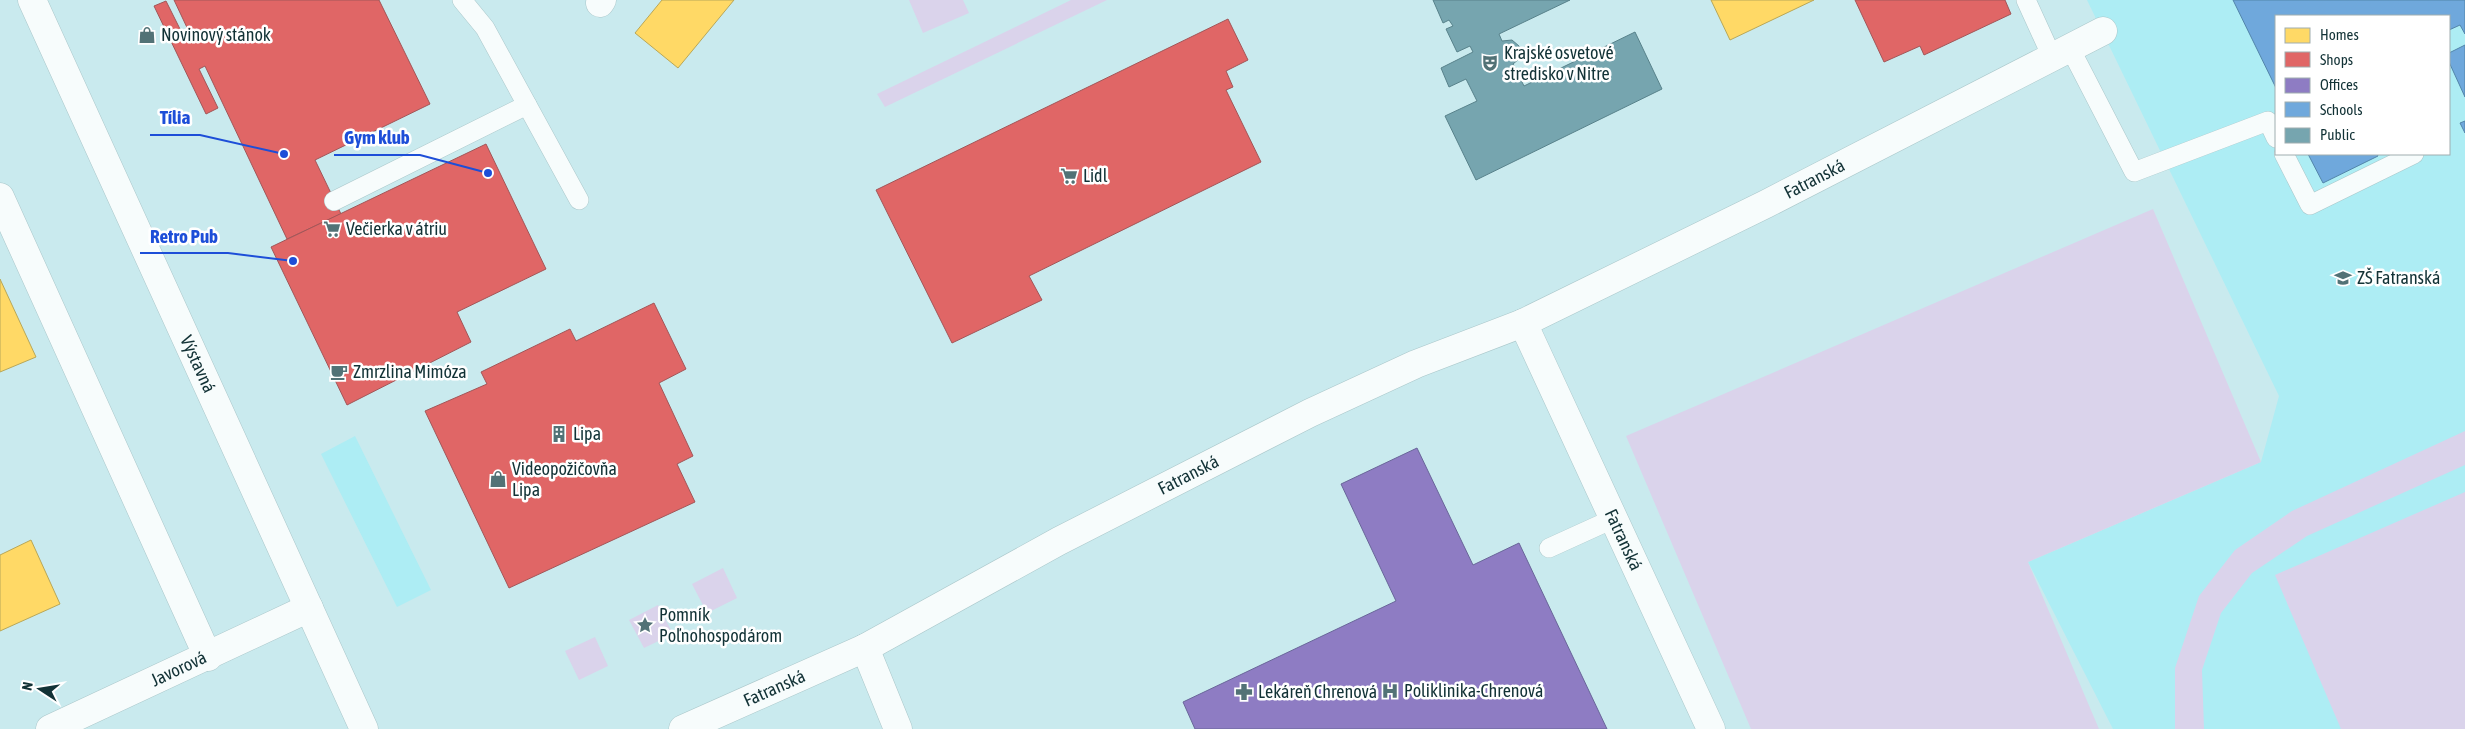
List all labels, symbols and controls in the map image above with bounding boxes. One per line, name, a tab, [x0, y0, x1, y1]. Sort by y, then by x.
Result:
legend	[2275, 15, 2450, 155]
place label: Novinový stánok	[161, 24, 271, 45]
shop icon: Novinový stánok	[137, 25, 157, 45]
text: Homes	[2320, 26, 2359, 43]
place label: Krajské osvetové stredisko v Nitre	[1504, 42, 1614, 84]
text: Shops	[2320, 51, 2353, 68]
theatre icon: Krajské osvetové stredisko v Nitre	[1480, 53, 1500, 73]
text: Offices	[2320, 76, 2358, 93]
callout: Tília	[150, 101, 200, 135]
text: Schools	[2320, 101, 2363, 118]
text: Tília	[160, 106, 190, 128]
callout: Gym klub	[334, 121, 420, 155]
text: Gym klub	[344, 126, 410, 148]
text: Public	[2320, 126, 2355, 143]
street label: Fatranská	[1781, 154, 1848, 203]
place label: Lidl	[1083, 165, 1108, 186]
supermarket icon: Lidl	[1059, 166, 1079, 186]
place label: Večierka v átriu	[346, 218, 447, 239]
callout: Retro Pub	[140, 219, 228, 253]
supermarket icon: Večierka v átriu	[322, 219, 342, 239]
text: Retro Pub	[150, 225, 218, 247]
place label: ZŠ Fatranská	[2357, 267, 2440, 288]
school or university icon: ZŠ Fatranská	[2333, 268, 2353, 288]
street label: Výstavná	[176, 332, 220, 396]
place label: Zmrzlina Mimóza	[353, 361, 467, 382]
cafe icon: Zmrzlina Mimóza	[329, 362, 349, 382]
place label: Lipa	[573, 423, 601, 444]
building icon: Lipa	[549, 424, 569, 444]
street label: Fatranská	[1154, 450, 1222, 499]
place label: Videopožičovňa Lipa	[512, 458, 617, 500]
shop icon: Videopožičovňa Lipa	[488, 469, 508, 489]
street label: Fatranská	[1601, 506, 1647, 574]
place label: Pomník Poľnohospodárom	[659, 604, 782, 646]
place icon: Pomník Poľnohospodárom	[635, 615, 655, 635]
street label: Javorová	[147, 646, 210, 690]
north arrow	[15, 664, 65, 714]
street label: Fatranská	[740, 665, 808, 711]
place label: Poliklinika-Chrenová	[1404, 680, 1543, 701]
text: N	[19, 681, 36, 692]
place label: Lekáreň Chrenová	[1258, 681, 1377, 702]
hospital icon: Poliklinika-Chrenová	[1380, 681, 1400, 701]
pharmacy icon: Lekáreň Chrenová	[1234, 682, 1254, 702]

